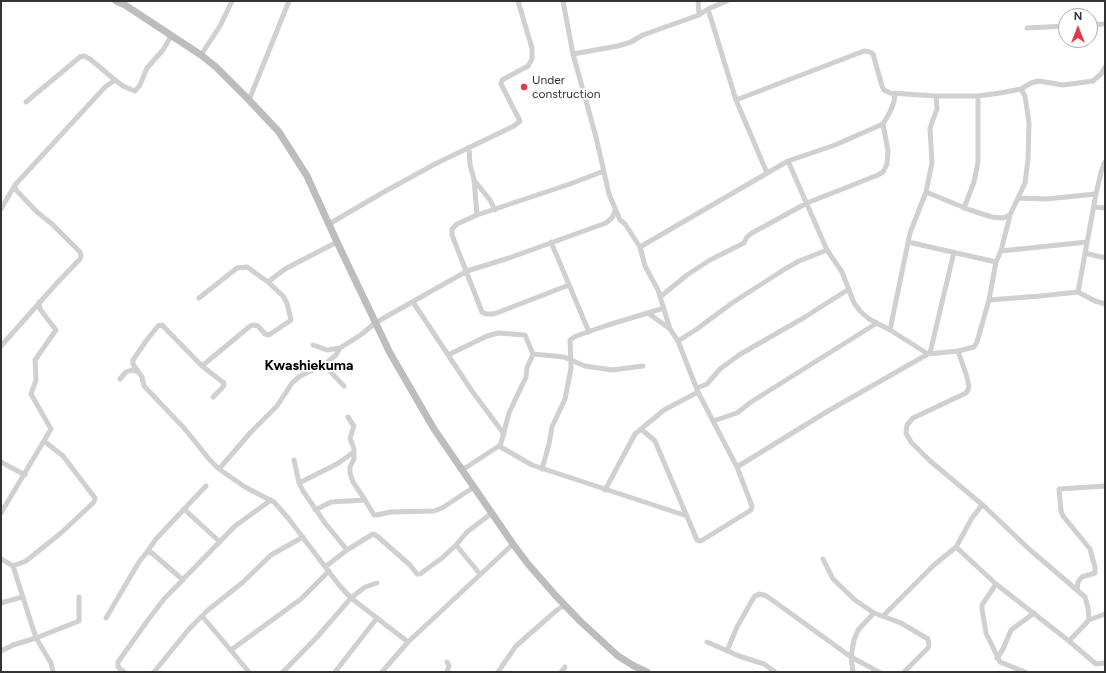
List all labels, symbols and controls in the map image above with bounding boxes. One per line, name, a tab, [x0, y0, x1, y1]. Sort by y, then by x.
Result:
north arrow	[1058, 8, 1098, 48]
text: N	[1074, 10, 1082, 23]
place label: Under construction	[532, 73, 600, 101]
marker: Under construction	[519, 82, 529, 92]
district label: Kwashiekuma	[265, 358, 353, 374]

